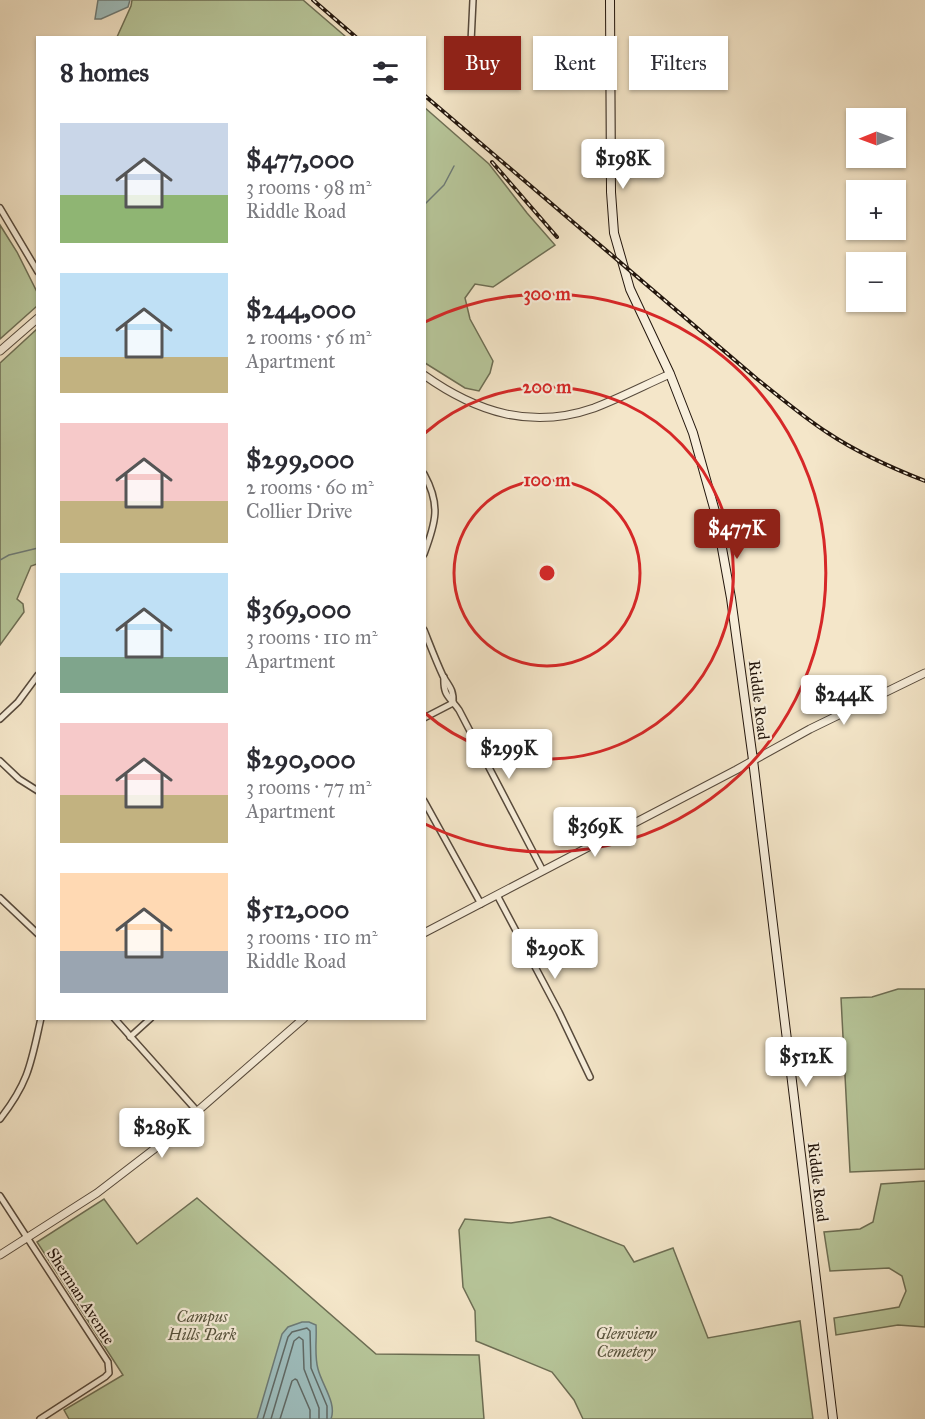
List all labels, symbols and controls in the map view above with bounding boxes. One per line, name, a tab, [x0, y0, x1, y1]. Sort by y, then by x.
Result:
chip: Buy	[444, 36, 521, 90]
chip: Rent	[533, 36, 617, 90]
chip: Filters	[629, 36, 728, 90]
text: 8 homes	[60, 56, 149, 88]
icon: filters	[369, 56, 402, 89]
north arrow	[846, 108, 906, 168]
map controls	[846, 108, 906, 312]
pin: $198K	[581, 139, 665, 190]
text: $477,000	[246, 143, 354, 175]
text: $198K	[595, 146, 651, 170]
icon: home	[108, 147, 180, 219]
text: 3 rooms · 98 m²	[246, 175, 371, 199]
button: +	[846, 180, 906, 240]
text: Riddle Road	[246, 199, 346, 223]
button: −	[846, 252, 906, 312]
text: 300 m	[523, 283, 571, 306]
text: $244,000	[246, 293, 356, 325]
icon: home	[108, 297, 180, 369]
text: 2 rooms · 56 m²	[246, 325, 372, 349]
text: Apartment	[246, 349, 335, 373]
text: 200 m	[523, 376, 572, 398]
text: $299,000	[246, 443, 354, 475]
icon: home	[108, 447, 180, 519]
text: 100 m	[524, 469, 571, 491]
text: 2 rooms · 60 m²	[246, 475, 374, 499]
text: Collier Drive	[246, 499, 352, 523]
pin: $477K	[695, 509, 779, 560]
text: $477K	[708, 516, 766, 540]
centre of rings	[537, 563, 557, 583]
text: $369,000	[246, 593, 351, 625]
icon: home	[108, 597, 180, 669]
text: 3 rooms · 110 m²	[246, 625, 377, 649]
text: Apartment	[246, 649, 335, 673]
street label: Riddle Road	[745, 659, 773, 741]
pin: $244K	[802, 675, 886, 726]
text: $244K	[815, 682, 873, 706]
pin: $299K	[467, 729, 551, 780]
text: $299K	[480, 736, 538, 760]
text: $290,000	[246, 743, 356, 775]
icon: home	[108, 747, 180, 819]
text: 3 rooms · 77 m²	[246, 775, 371, 799]
text: Apartment	[246, 799, 335, 823]
pin: $369K	[553, 807, 637, 858]
text: $369K	[567, 814, 623, 838]
text: $512,000	[246, 893, 349, 925]
icon: home	[108, 897, 180, 969]
text: 3 rooms · 110 m²	[246, 925, 377, 949]
pin: $290K	[513, 929, 597, 980]
text: $290K	[526, 936, 584, 960]
text: Riddle Road	[246, 949, 346, 973]
pin: $512K	[764, 1037, 848, 1088]
text: $512K	[779, 1044, 833, 1068]
pin: $289K	[120, 1108, 204, 1159]
text: $289K	[133, 1115, 191, 1139]
street label: Riddle Road	[804, 1141, 832, 1223]
street label: Sherman Avenue	[43, 1244, 119, 1348]
park label: Campus Hills Park	[167, 1307, 236, 1344]
park label: Glenview Cemetery	[595, 1324, 658, 1361]

